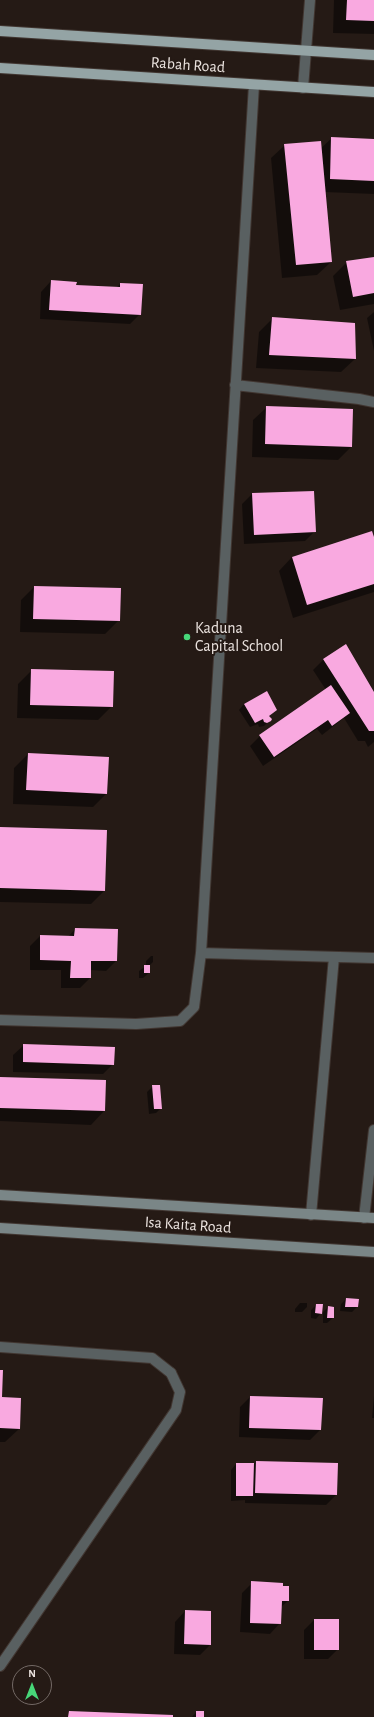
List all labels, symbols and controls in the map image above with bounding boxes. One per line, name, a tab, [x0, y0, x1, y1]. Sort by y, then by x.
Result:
street label: Rabah Road	[150, 53, 226, 77]
place label: Kaduna Capital School	[195, 618, 283, 656]
marker: Kaduna Capital School	[182, 632, 192, 642]
street label: Isa Kaita Road	[144, 1212, 232, 1238]
north arrow	[12, 1665, 52, 1705]
text: N	[28, 1668, 36, 1679]

